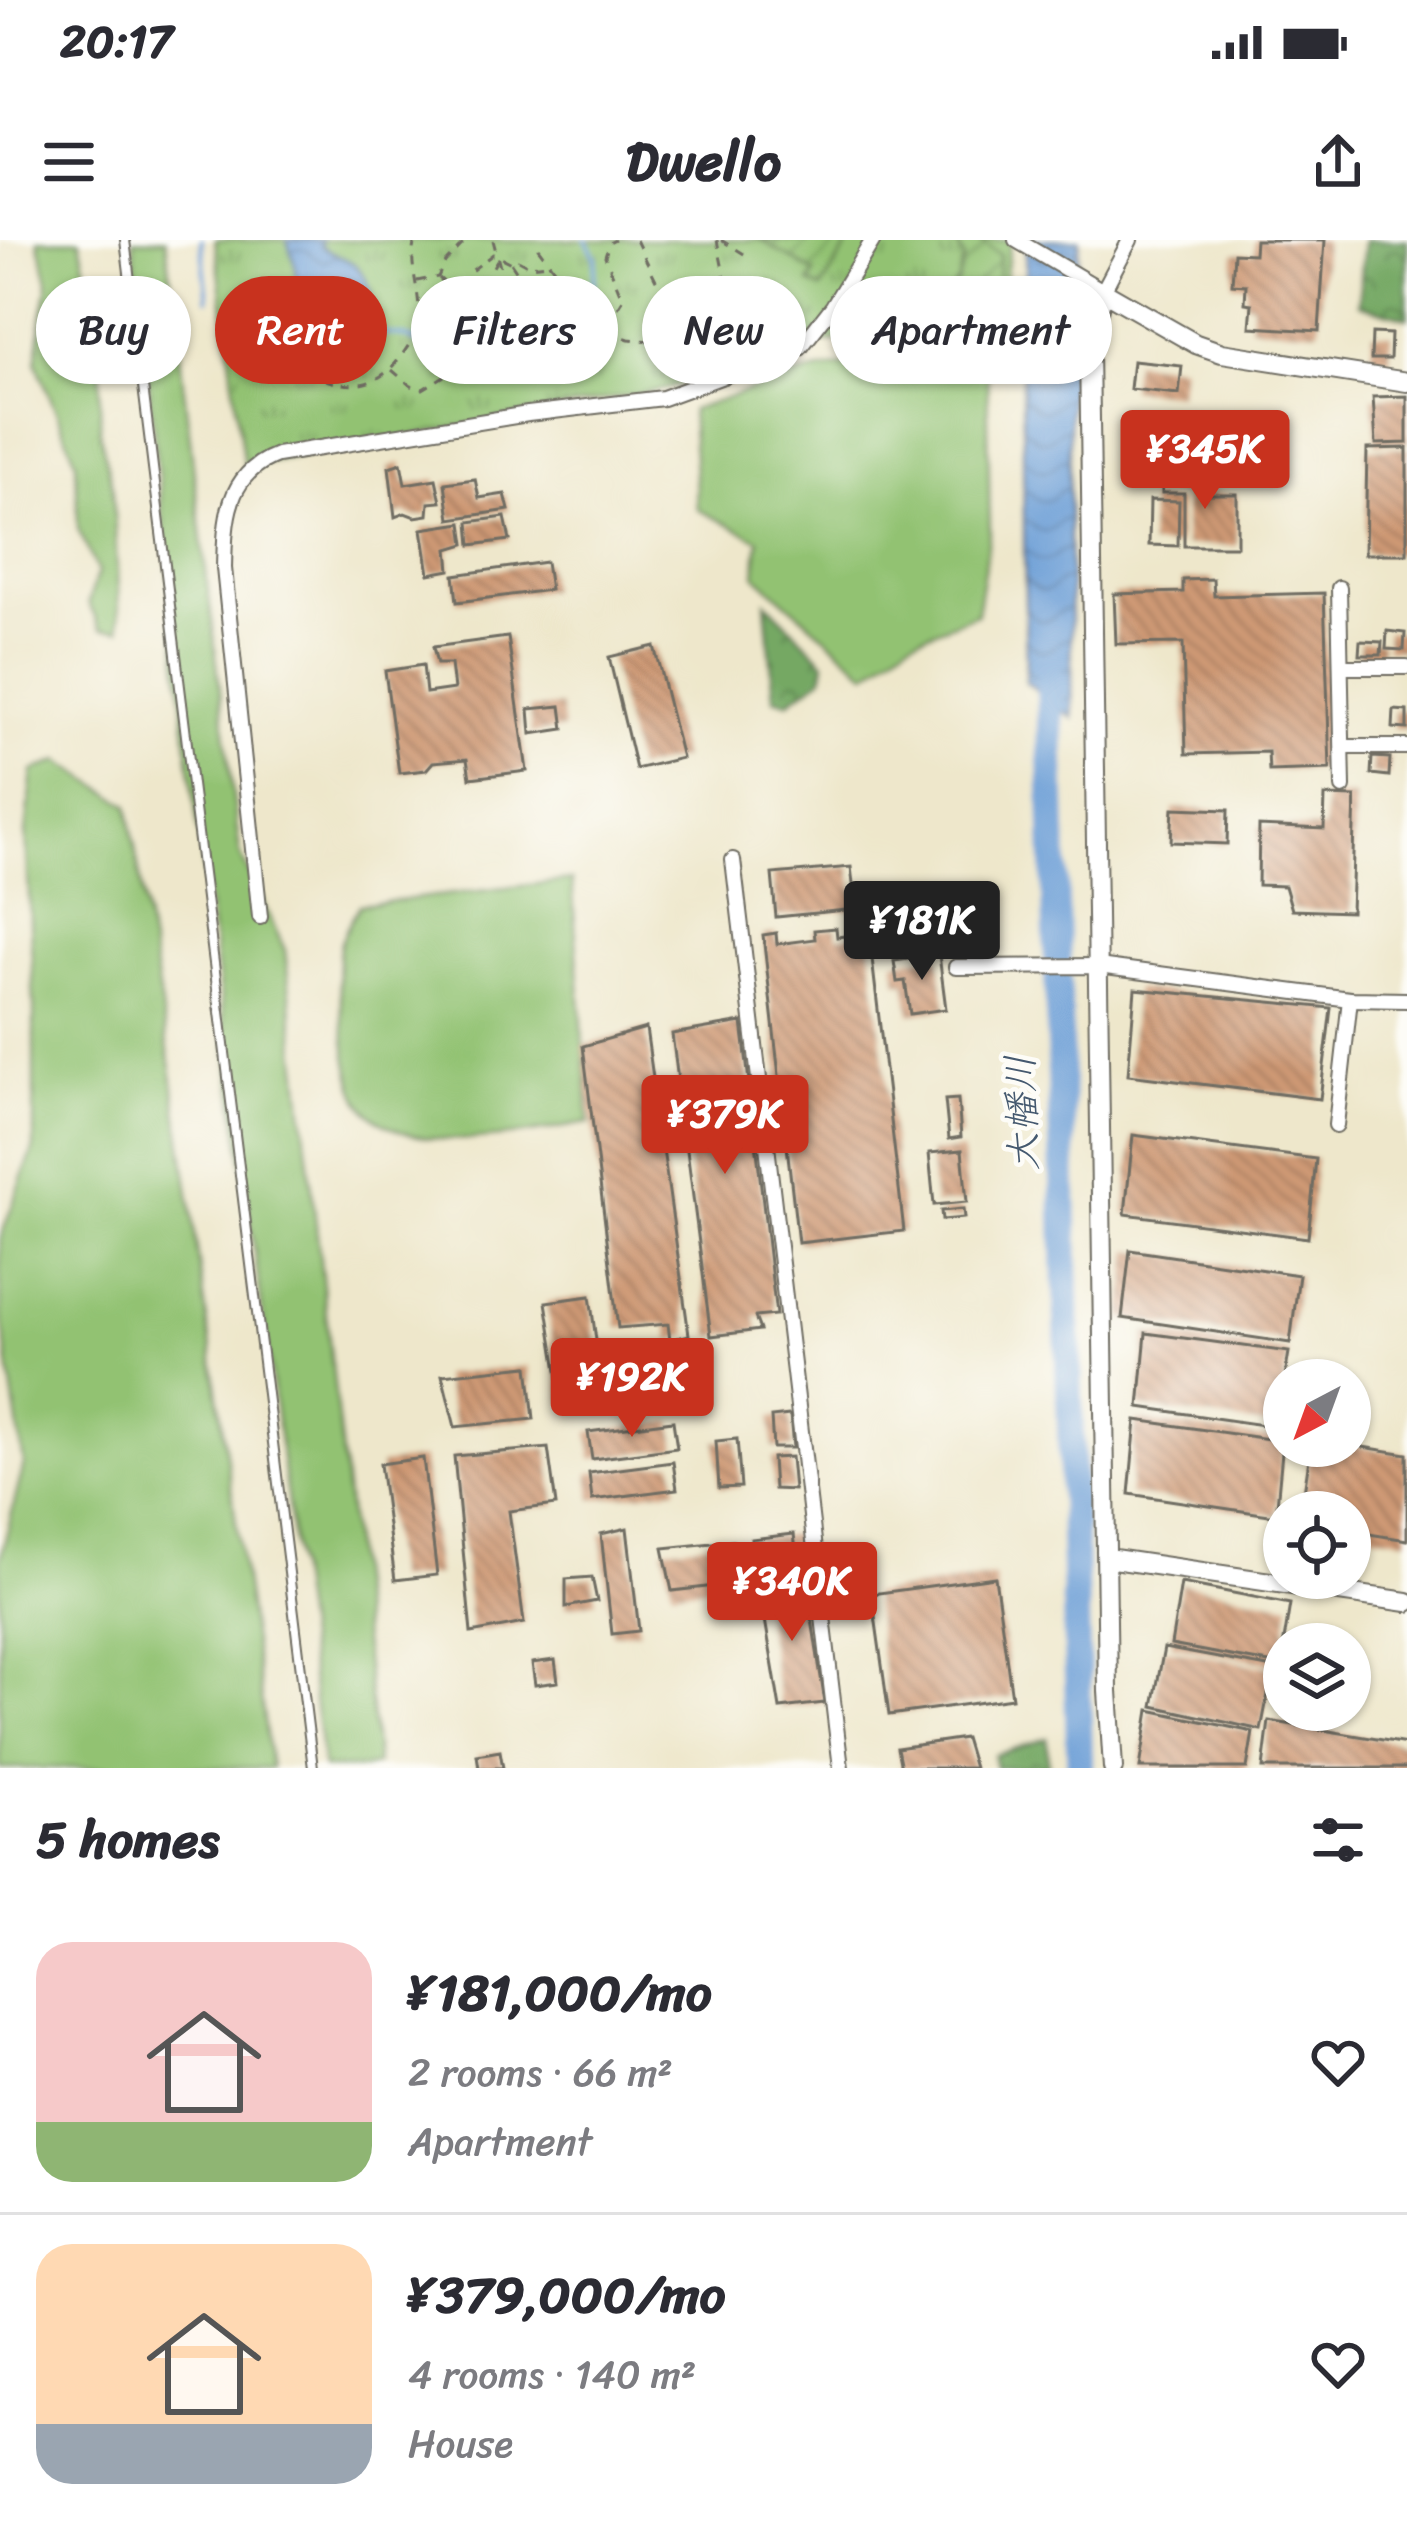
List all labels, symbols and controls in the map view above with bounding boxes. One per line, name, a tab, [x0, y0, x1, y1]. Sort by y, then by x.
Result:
text: 20:17	[60, 2, 173, 82]
text: Dwello	[626, 114, 781, 210]
icon: menu	[36, 129, 102, 195]
icon: share	[1305, 129, 1371, 195]
chip: Buy	[36, 276, 191, 384]
chip: Rent	[215, 276, 387, 384]
chip: Filters	[411, 276, 618, 384]
chip: New	[642, 276, 806, 384]
chip: Apartment	[830, 276, 1112, 384]
pin: ¥345K	[1121, 410, 1289, 512]
text: ¥345K	[1148, 414, 1262, 483]
pin: ¥181K	[838, 881, 1006, 983]
text: ¥181K	[871, 885, 973, 954]
water label: 大幡川	[985, 1053, 1058, 1173]
pin: ¥379K	[641, 1075, 809, 1177]
text: ¥379K	[669, 1079, 781, 1148]
pin: ¥192K	[548, 1338, 716, 1440]
text: ¥192K	[578, 1342, 686, 1411]
north arrow	[1263, 1359, 1371, 1467]
map controls	[1263, 1359, 1371, 1731]
button: locate	[1263, 1491, 1371, 1599]
pin: ¥340K	[708, 1542, 876, 1644]
text: ¥340K	[734, 1546, 850, 1615]
button: layers	[1263, 1623, 1371, 1731]
text: 5 homes	[36, 1795, 219, 1885]
icon: filters	[1305, 1807, 1371, 1873]
text: ¥181,000/mo	[408, 1948, 712, 2038]
icon: home	[132, 1990, 276, 2134]
icon: heart	[1305, 2029, 1371, 2095]
text: 2 rooms · 66 m²	[408, 2038, 673, 2107]
text: Apartment	[408, 2107, 592, 2176]
text: ¥379,000/mo	[408, 2250, 726, 2340]
icon: home	[132, 2292, 276, 2436]
icon: heart	[1305, 2331, 1371, 2397]
text: 4 rooms · 140 m²	[408, 2340, 696, 2409]
text: House	[408, 2409, 513, 2478]

